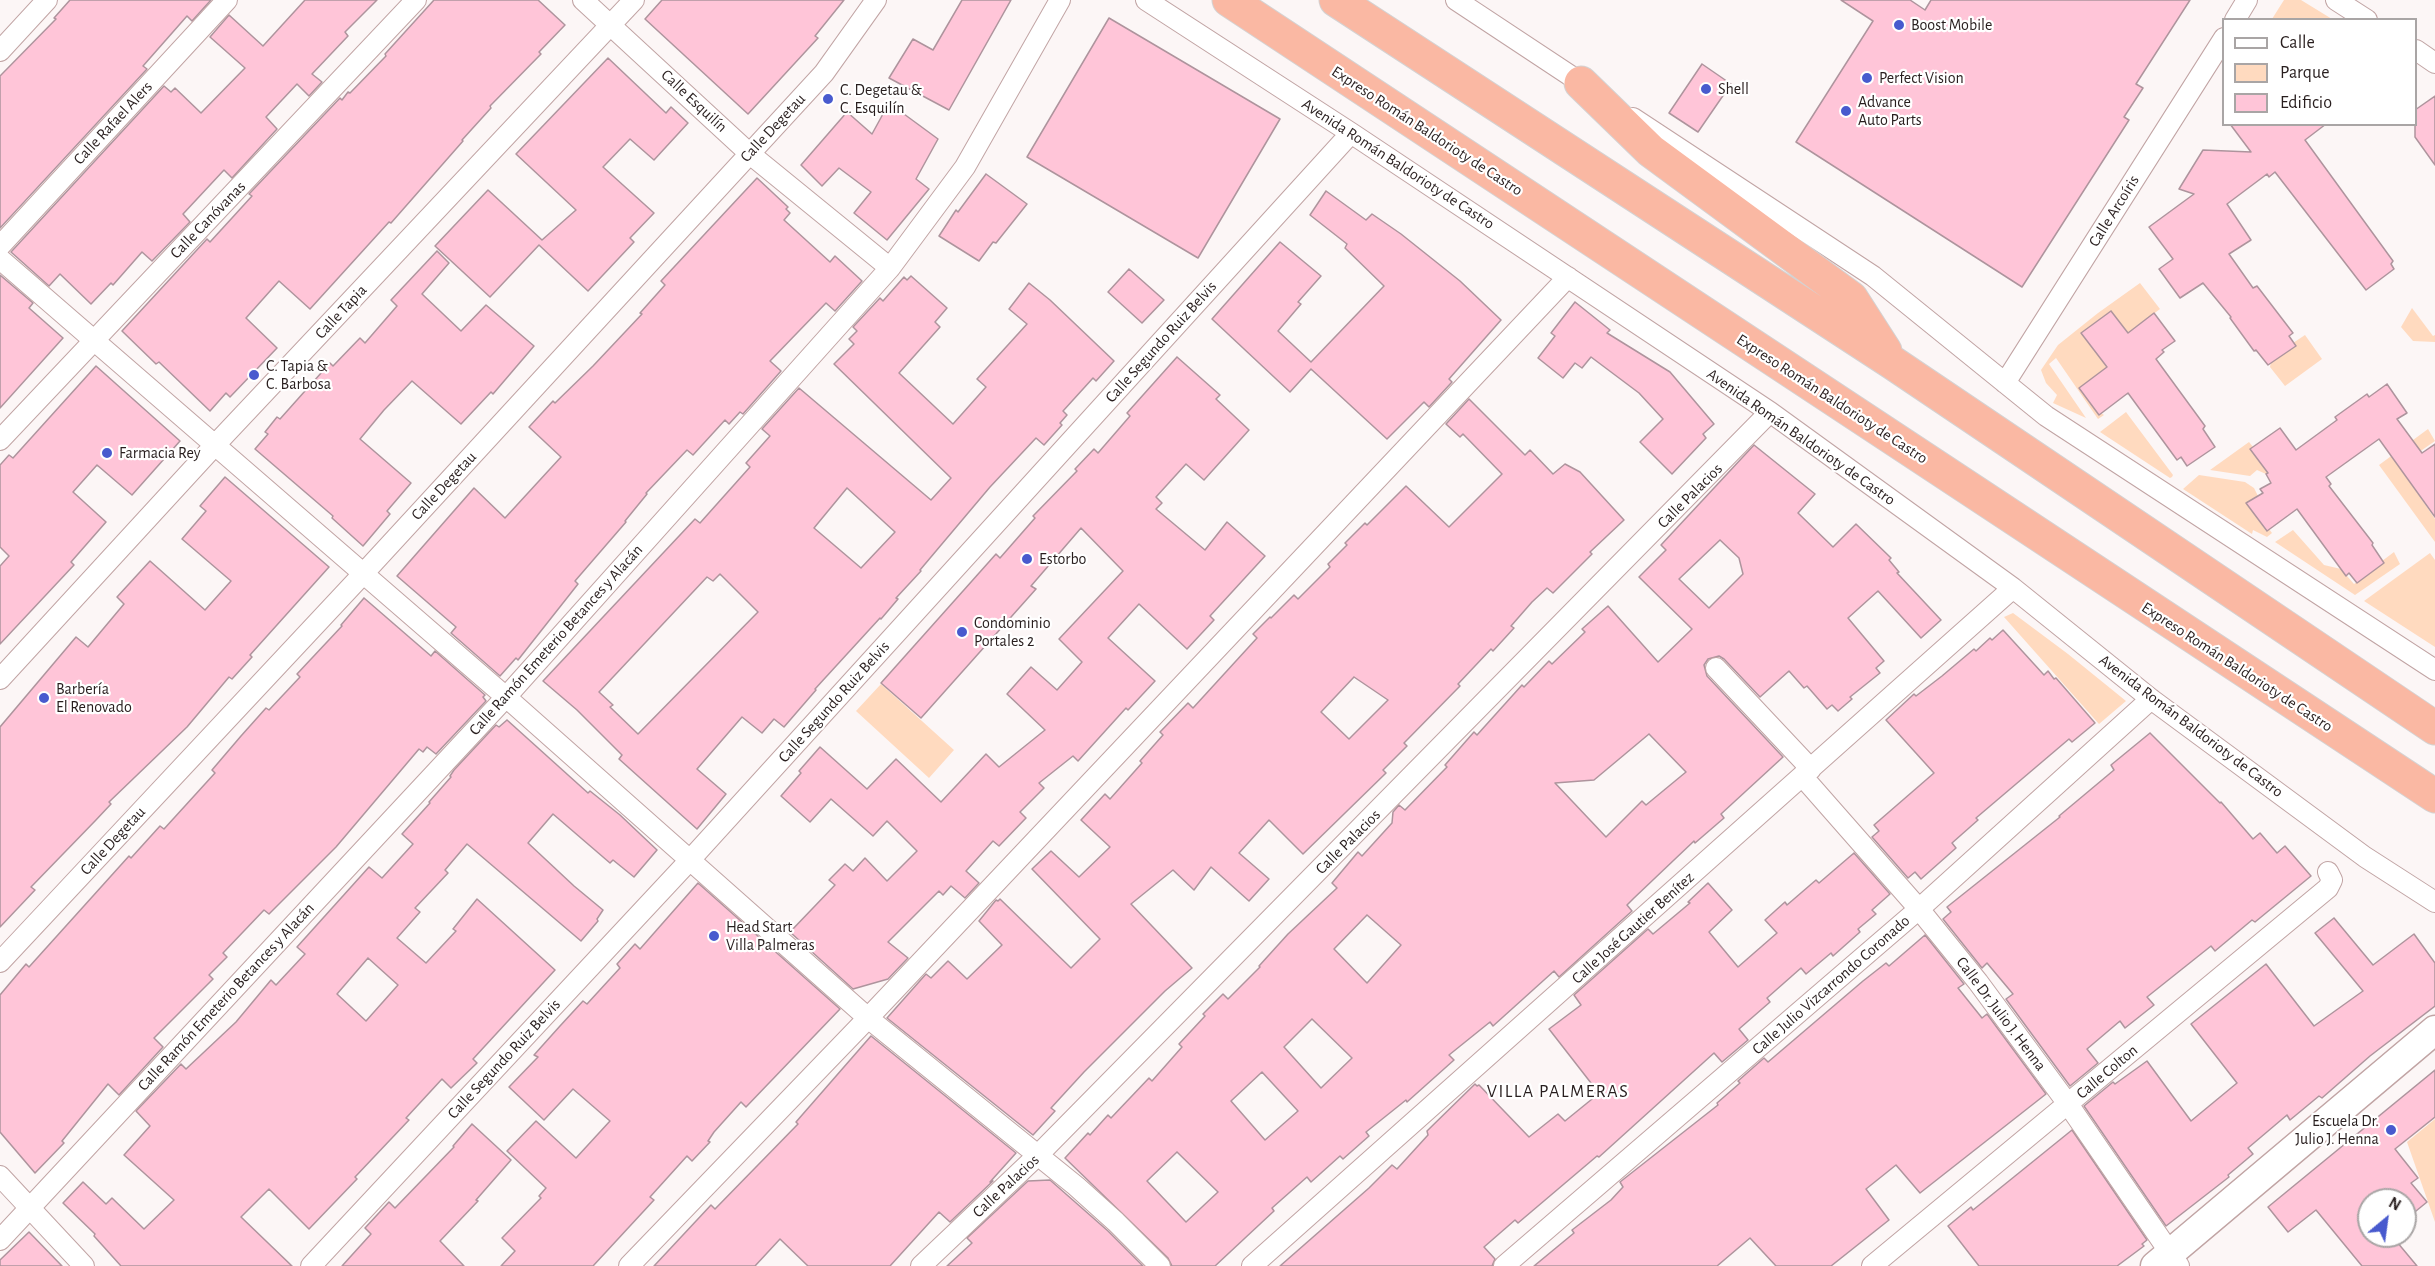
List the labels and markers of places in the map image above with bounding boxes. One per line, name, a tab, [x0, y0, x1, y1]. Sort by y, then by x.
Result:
place label: Boost Mobile	[1911, 15, 1992, 35]
marker: Boost Mobile	[1892, 18, 1906, 32]
place label: Perfect Vision	[1879, 68, 1964, 88]
marker: Perfect Vision	[1860, 71, 1874, 85]
place label: Shell	[1718, 79, 1749, 99]
place label: C. Degetau & C. Esquilín	[840, 80, 922, 118]
marker: Shell	[1699, 82, 1713, 96]
marker: C. Degetau & C. Esquilín	[821, 92, 835, 106]
place label: Advance Auto Parts	[1858, 92, 1922, 130]
marker: Advance Auto Parts	[1839, 104, 1853, 118]
place label: C. Tapia & C. Barbosa	[266, 356, 331, 394]
marker: C. Tapia & C. Barbosa	[247, 368, 261, 382]
place label: Farmacia Rey	[119, 443, 201, 463]
marker: Farmacia Rey	[100, 446, 114, 460]
place label: Estorbo	[1039, 549, 1086, 569]
marker: Estorbo	[1020, 552, 1034, 566]
place label: Condominio Portales 2	[974, 613, 1051, 651]
marker: Condominio Portales 2	[955, 625, 969, 639]
place label: Barbería El Renovado	[56, 679, 132, 717]
marker: Barbería El Renovado	[37, 691, 51, 705]
place label: Head Start Villa Palmeras	[726, 917, 815, 955]
marker: Head Start Villa Palmeras	[707, 929, 721, 943]
place label: Escuela Dr. Julio J. Henna	[2295, 1111, 2379, 1149]
marker: Escuela Dr. Julio J. Henna	[2384, 1123, 2398, 1137]

